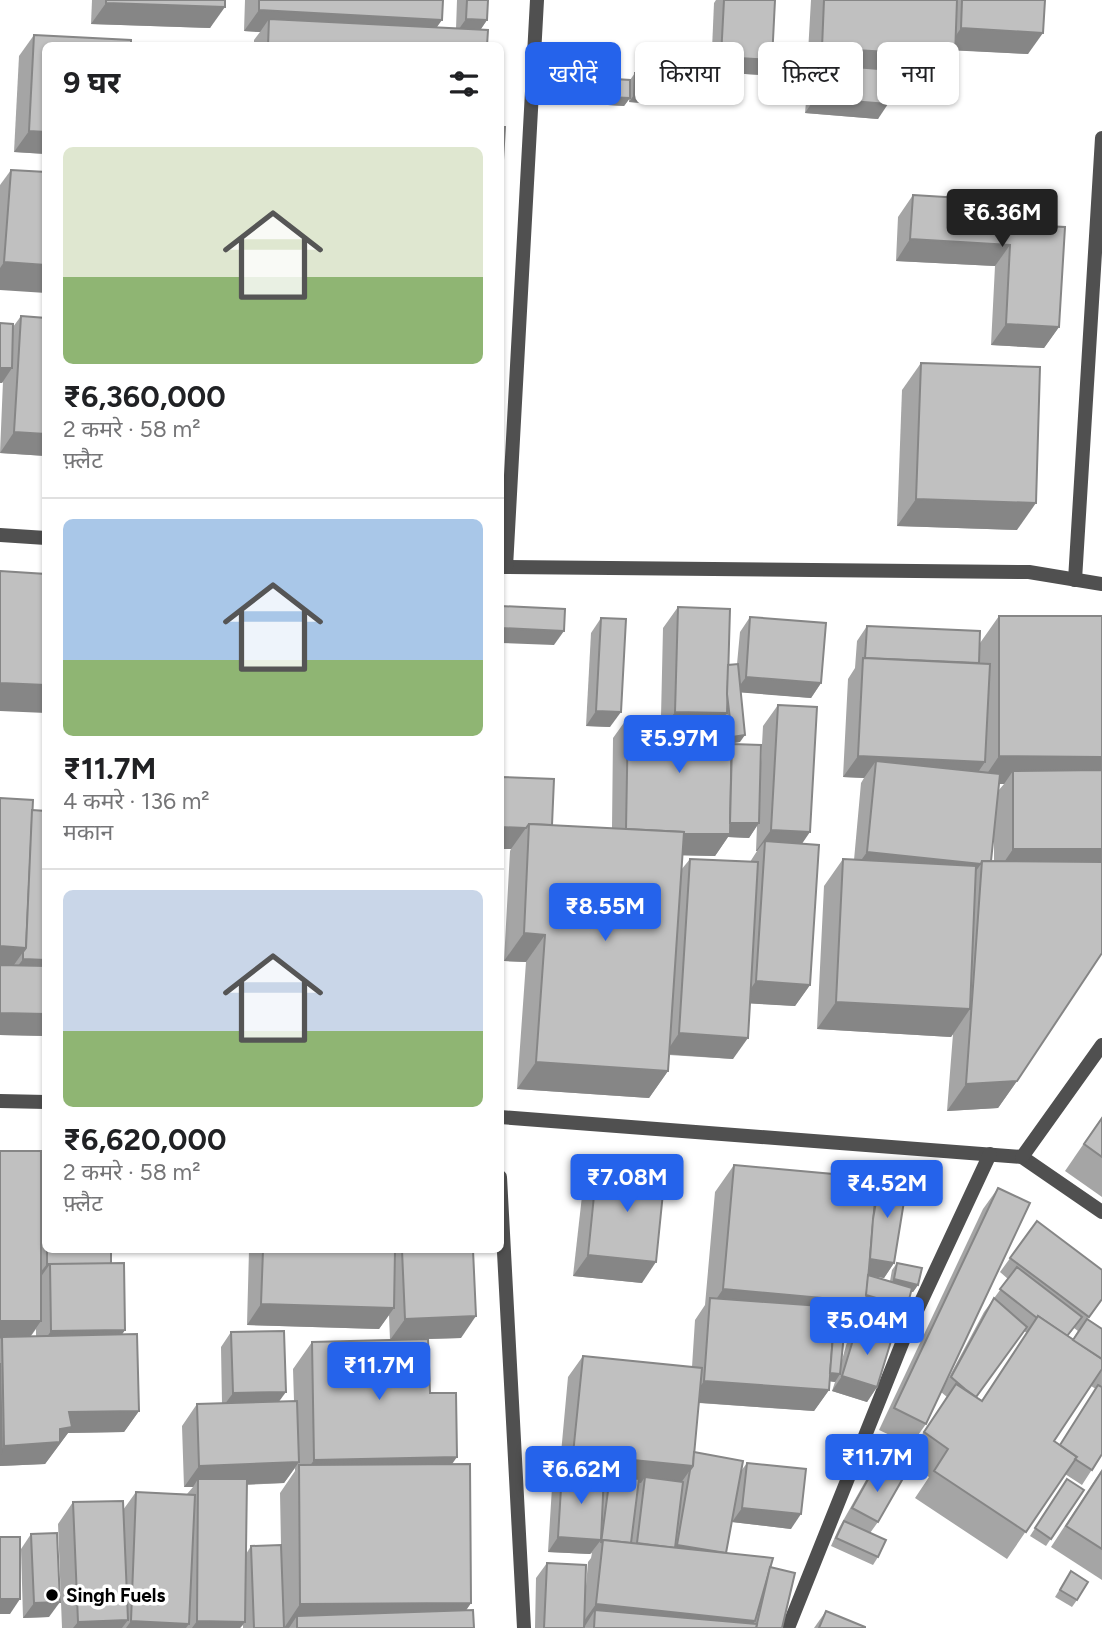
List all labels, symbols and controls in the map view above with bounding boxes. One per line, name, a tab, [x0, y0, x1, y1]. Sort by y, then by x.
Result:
chip: खरीदें	[525, 42, 621, 105]
chip: किराया	[635, 42, 744, 105]
chip: फ़िल्टर	[758, 42, 863, 105]
chip: नया	[877, 42, 959, 105]
text: 9 घर	[63, 64, 120, 101]
icon: filters	[445, 65, 483, 103]
pin: ₹6.36M	[945, 190, 1059, 249]
icon: home	[210, 192, 336, 318]
text: ₹6.36M	[963, 198, 1041, 226]
text: ₹6,360,000	[63, 378, 226, 415]
text: 2 कमरे · 58 m²	[63, 415, 200, 443]
text: फ़्लैट	[63, 446, 103, 474]
icon: home	[210, 564, 336, 690]
pin: ₹5.97M	[622, 716, 736, 775]
text: ₹5.97M	[640, 724, 718, 752]
text: ₹11.7M	[63, 750, 156, 787]
text: 4 कमरे · 136 m²	[63, 787, 210, 815]
text: मकान	[63, 818, 113, 846]
pin: ₹8.55M	[548, 884, 662, 943]
text: ₹8.55M	[565, 892, 645, 920]
icon: home	[210, 935, 336, 1061]
text: ₹6,620,000	[63, 1121, 226, 1158]
pin: ₹7.08M	[570, 1154, 684, 1214]
text: 2 कमरे · 58 m²	[63, 1158, 200, 1186]
pin: ₹4.52M	[830, 1160, 944, 1220]
text: ₹7.08M	[587, 1163, 667, 1191]
text: ₹4.52M	[847, 1169, 927, 1197]
text: फ़्लैट	[63, 1189, 103, 1217]
pin: ₹5.04M	[810, 1298, 924, 1357]
text: ₹5.04M	[826, 1306, 908, 1334]
pin: ₹11.7M	[322, 1342, 436, 1402]
text: ₹11.7M	[343, 1351, 415, 1379]
pin: ₹11.7M	[820, 1434, 934, 1494]
text: ₹11.7M	[841, 1443, 913, 1471]
pin: ₹6.62M	[524, 1446, 638, 1506]
text: ₹6.62M	[541, 1455, 621, 1483]
place label: Singh Fuels	[66, 1584, 165, 1607]
marker: Singh Fuels	[44, 1587, 60, 1603]

